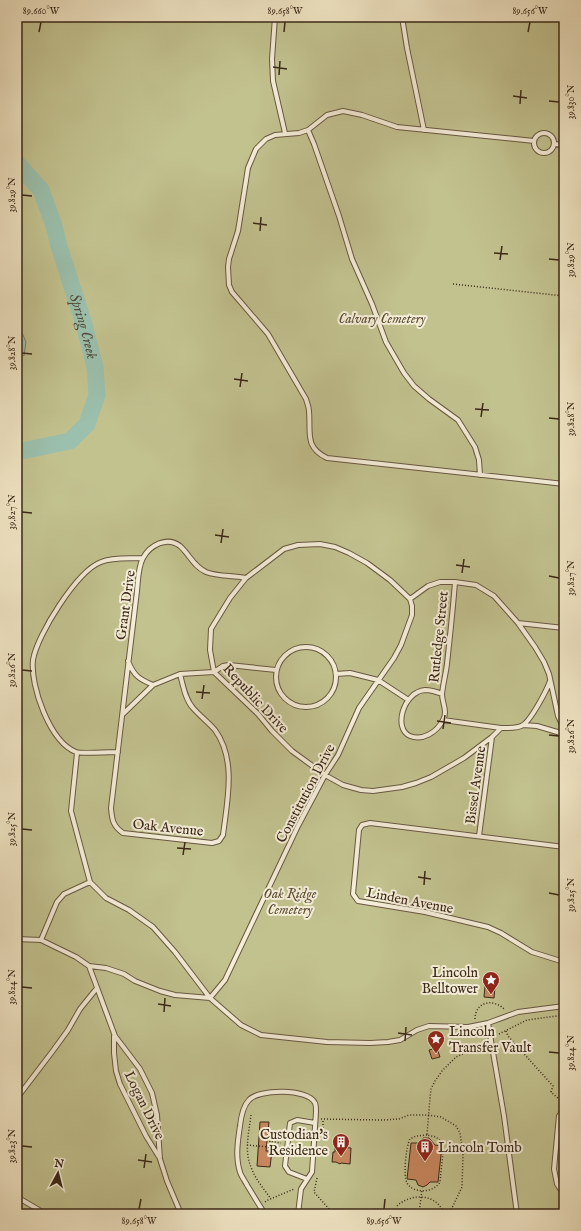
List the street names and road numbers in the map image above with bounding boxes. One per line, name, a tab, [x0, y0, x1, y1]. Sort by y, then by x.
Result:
street label: Grant Drive	[112, 569, 140, 641]
street label: Rutledge Street	[425, 590, 453, 684]
street label: Republic Drive	[219, 660, 292, 738]
street label: Constitution Drive	[272, 740, 340, 846]
street label: Bissel Avenue	[462, 744, 490, 825]
street label: Oak Avenue	[132, 815, 205, 841]
street label: Linden Avenue	[365, 884, 455, 918]
street label: Logan Drive	[120, 1068, 169, 1143]

